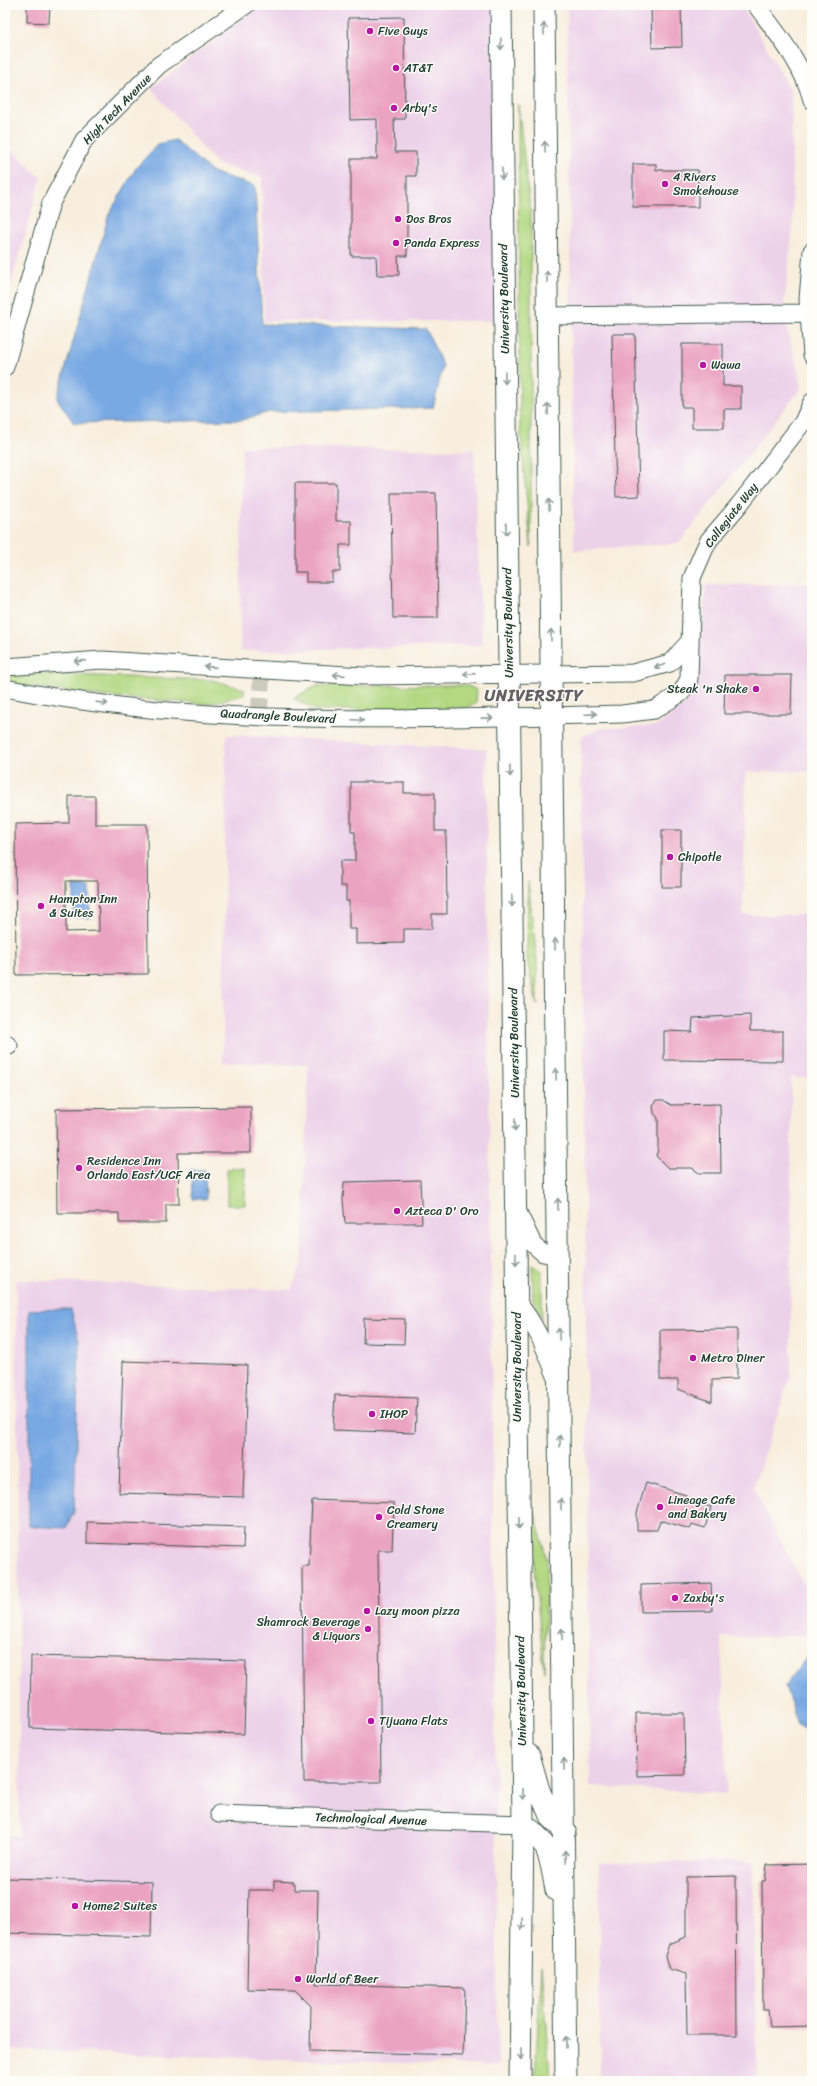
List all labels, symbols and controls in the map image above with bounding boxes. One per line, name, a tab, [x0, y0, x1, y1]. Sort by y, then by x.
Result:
place label: Five Guys	[378, 20, 428, 42]
one-way arrow	[540, 23, 548, 36]
marker: Five Guys	[365, 26, 375, 36]
one-way arrow	[497, 37, 505, 50]
place label: AT&T	[403, 57, 433, 79]
marker: AT&T	[391, 63, 401, 73]
street label: High Tech Avenue	[77, 68, 157, 150]
place label: Arby's	[401, 97, 438, 119]
marker: Arby's	[389, 103, 399, 113]
one-way arrow	[541, 141, 549, 154]
place label: 4 Rivers Smokehouse	[673, 166, 739, 202]
one-way arrow	[498, 167, 506, 180]
marker: 4 Rivers Smokehouse	[660, 179, 670, 189]
place label: Dos Bros	[406, 208, 452, 230]
marker: Dos Bros	[393, 214, 403, 224]
place label: Panda Express	[404, 232, 480, 254]
marker: Panda Express	[391, 238, 401, 248]
street label: University Boulevard	[492, 242, 516, 354]
one-way arrow	[543, 271, 551, 284]
place label: Wawa	[711, 354, 742, 376]
marker: Wawa	[698, 360, 708, 370]
one-way arrow	[501, 371, 508, 384]
one-way arrow	[544, 403, 552, 416]
street label: Collegiate Way	[698, 477, 764, 553]
one-way arrow	[545, 499, 553, 512]
one-way arrow	[502, 522, 510, 535]
street label: University Boulevard	[496, 566, 520, 678]
one-way arrow	[547, 629, 555, 642]
one-way arrow	[74, 658, 87, 665]
one-way arrow	[204, 663, 217, 670]
one-way arrow	[653, 663, 666, 670]
one-way arrow	[463, 670, 476, 678]
one-way arrow	[333, 671, 346, 678]
place label: Steak 'n Shake	[667, 678, 748, 700]
district label: UNIVERSITY	[484, 681, 584, 710]
marker: Steak 'n Shake	[751, 684, 761, 694]
one-way arrow	[95, 699, 108, 707]
street label: Quadrangle Boulevard	[220, 702, 337, 730]
one-way arrow	[584, 711, 597, 718]
one-way arrow	[480, 714, 493, 722]
one-way arrow	[351, 716, 364, 723]
one-way arrow	[506, 764, 514, 777]
place label: Chipotle	[678, 846, 722, 868]
marker: Chipotle	[665, 852, 675, 862]
place label: Hampton Inn & Suites	[49, 888, 118, 924]
one-way arrow	[508, 894, 516, 907]
marker: Hampton Inn & Suites	[36, 901, 46, 911]
one-way arrow	[551, 938, 559, 951]
street label: University Boulevard	[502, 986, 526, 1098]
one-way arrow	[553, 1068, 560, 1081]
one-way arrow	[511, 1118, 519, 1131]
place label: Residence Inn Orlando East/UCF Area	[87, 1150, 211, 1186]
marker: Residence Inn Orlando East/UCF Area	[74, 1163, 84, 1173]
one-way arrow	[554, 1198, 562, 1211]
place label: Azteca D' Oro	[404, 1200, 479, 1222]
marker: Azteca D' Oro	[392, 1206, 402, 1216]
one-way arrow	[512, 1252, 520, 1265]
street label: University Boulevard	[506, 1310, 528, 1422]
one-way arrow	[555, 1328, 563, 1341]
place label: Metro Diner	[701, 1347, 766, 1369]
marker: Metro Diner	[688, 1353, 698, 1363]
place label: IHOP	[379, 1403, 408, 1425]
marker: IHOP	[367, 1409, 377, 1419]
one-way arrow	[556, 1435, 564, 1448]
place label: Lineage Cafe and Bakery	[668, 1489, 736, 1525]
one-way arrow	[557, 1498, 565, 1511]
place label: Cold Stone Creamery	[387, 1499, 444, 1535]
marker: Lineage Cafe and Bakery	[655, 1502, 665, 1512]
marker: Cold Stone Creamery	[374, 1512, 384, 1522]
one-way arrow	[515, 1516, 523, 1529]
place label: Zaxby's	[683, 1587, 725, 1609]
marker: Zaxby's	[670, 1593, 680, 1603]
place label: Lazy moon pizza	[375, 1600, 461, 1622]
marker: Lazy moon pizza	[362, 1606, 372, 1616]
place label: Shamrock Beverage & Liquors	[257, 1611, 360, 1647]
marker: Shamrock Beverage & Liquors	[363, 1624, 373, 1634]
one-way arrow	[559, 1628, 566, 1641]
street label: University Boulevard	[509, 1634, 533, 1746]
place label: Tijuana Flats	[379, 1710, 448, 1732]
marker: Tijuana Flats	[366, 1716, 376, 1726]
one-way arrow	[560, 1758, 568, 1771]
one-way arrow	[519, 1787, 527, 1800]
street label: Technological Avenue	[315, 1806, 427, 1832]
one-way arrow	[561, 1850, 569, 1863]
place label: Home2 Suites	[83, 1895, 158, 1917]
marker: Home2 Suites	[70, 1901, 80, 1911]
one-way arrow	[518, 1917, 526, 1930]
place label: World of Beer	[306, 1968, 379, 1990]
marker: World of Beer	[293, 1974, 303, 1984]
one-way arrow	[562, 2036, 570, 2049]
one-way arrow	[517, 2047, 525, 2060]

